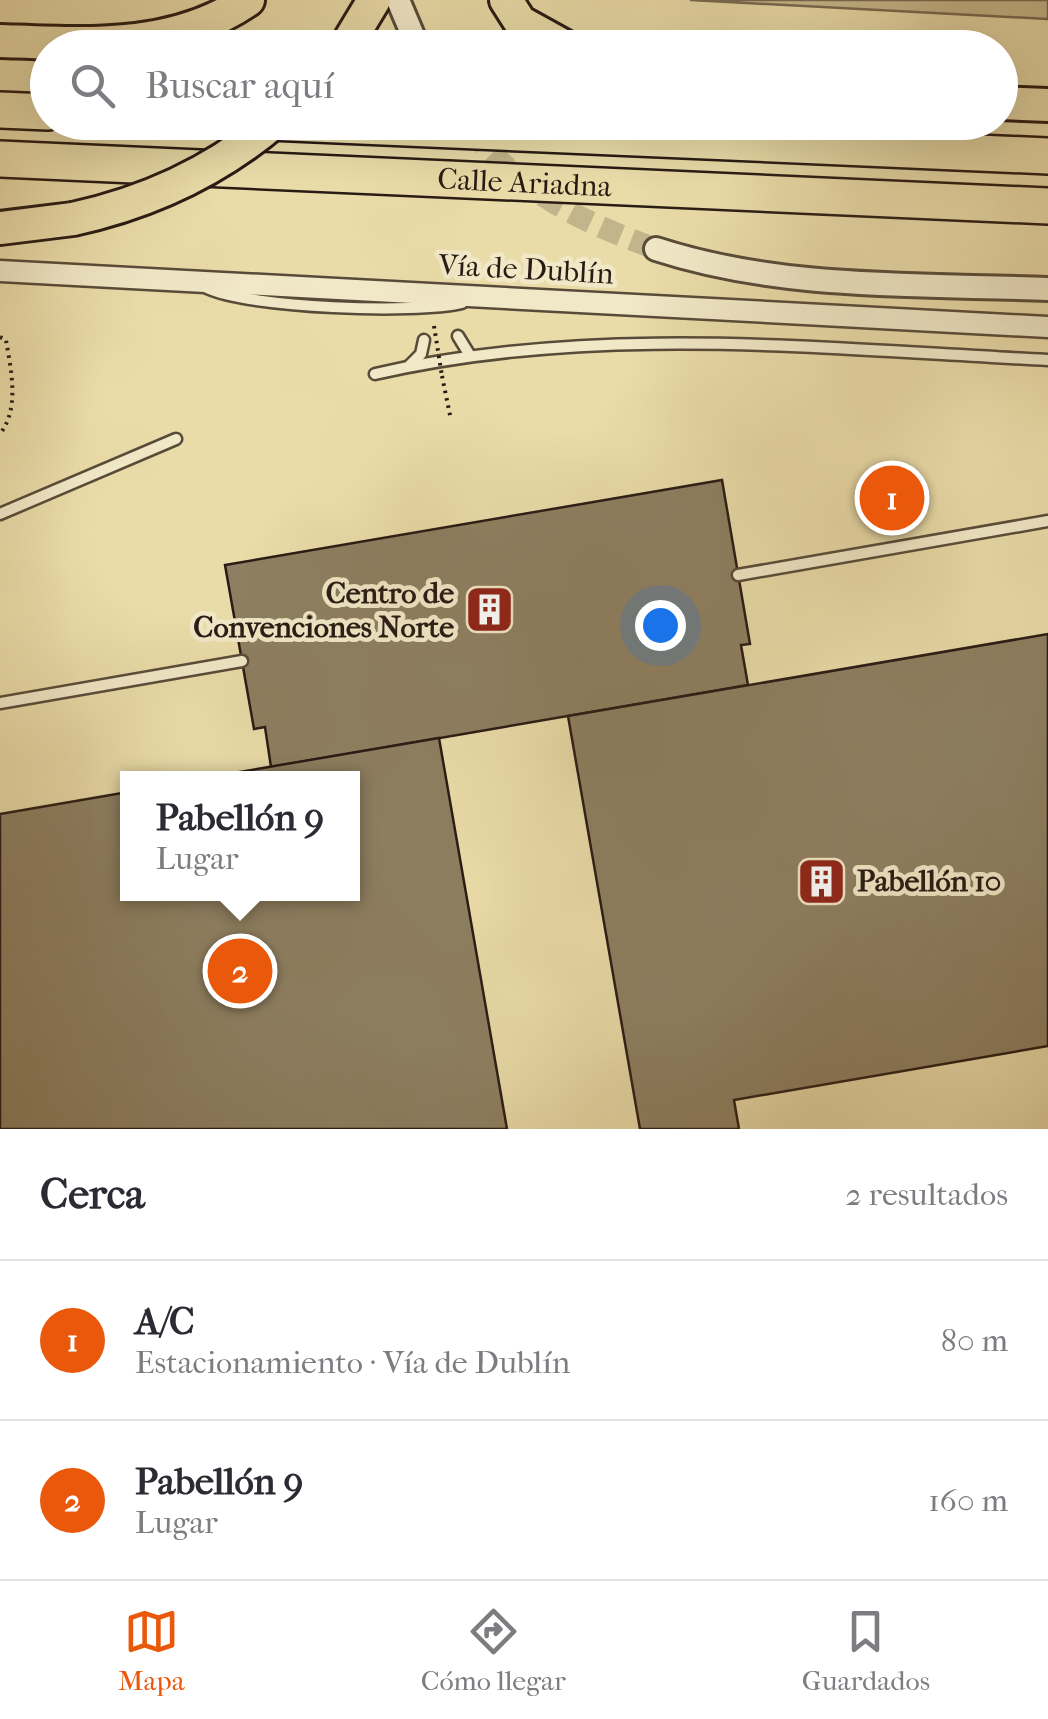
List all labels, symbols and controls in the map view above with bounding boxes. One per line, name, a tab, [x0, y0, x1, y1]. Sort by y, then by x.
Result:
search box	[30, 30, 1018, 140]
icon: search	[65, 58, 120, 113]
text: Buscar aquí	[145, 63, 334, 108]
street label: Calle Ariadna	[437, 162, 613, 204]
street label: Vía de Dublín	[436, 247, 615, 292]
pin: 1	[860, 460, 924, 536]
place label: Centro de Convenciones Norte	[193, 576, 454, 645]
building icon: Centro de Convenciones Norte	[463, 584, 515, 636]
your location	[635, 600, 686, 651]
popup	[120, 771, 360, 901]
text: Pabellón 9	[156, 795, 324, 840]
text: Lugar	[156, 840, 239, 877]
building icon: Pabellón 10	[796, 855, 848, 907]
place label: Pabellón 10	[857, 864, 1001, 899]
pin: 2	[208, 934, 272, 1008]
text: Cerca	[40, 1170, 145, 1219]
text: 2 resultados	[845, 1176, 1008, 1213]
text: A/C	[135, 1299, 195, 1344]
text: 1	[67, 1322, 78, 1359]
text: 80 m	[941, 1322, 1008, 1359]
text: Estacionamiento · Vía de Dublín	[135, 1344, 570, 1381]
text: Pabellón 9	[135, 1459, 304, 1504]
text: 2	[64, 1482, 81, 1519]
text: 160 m	[928, 1482, 1008, 1519]
text: Lugar	[135, 1504, 218, 1541]
tab: Mapa	[118, 1604, 185, 1697]
tab: Cómo llegar	[421, 1604, 566, 1697]
tab: Guardados	[802, 1604, 930, 1697]

